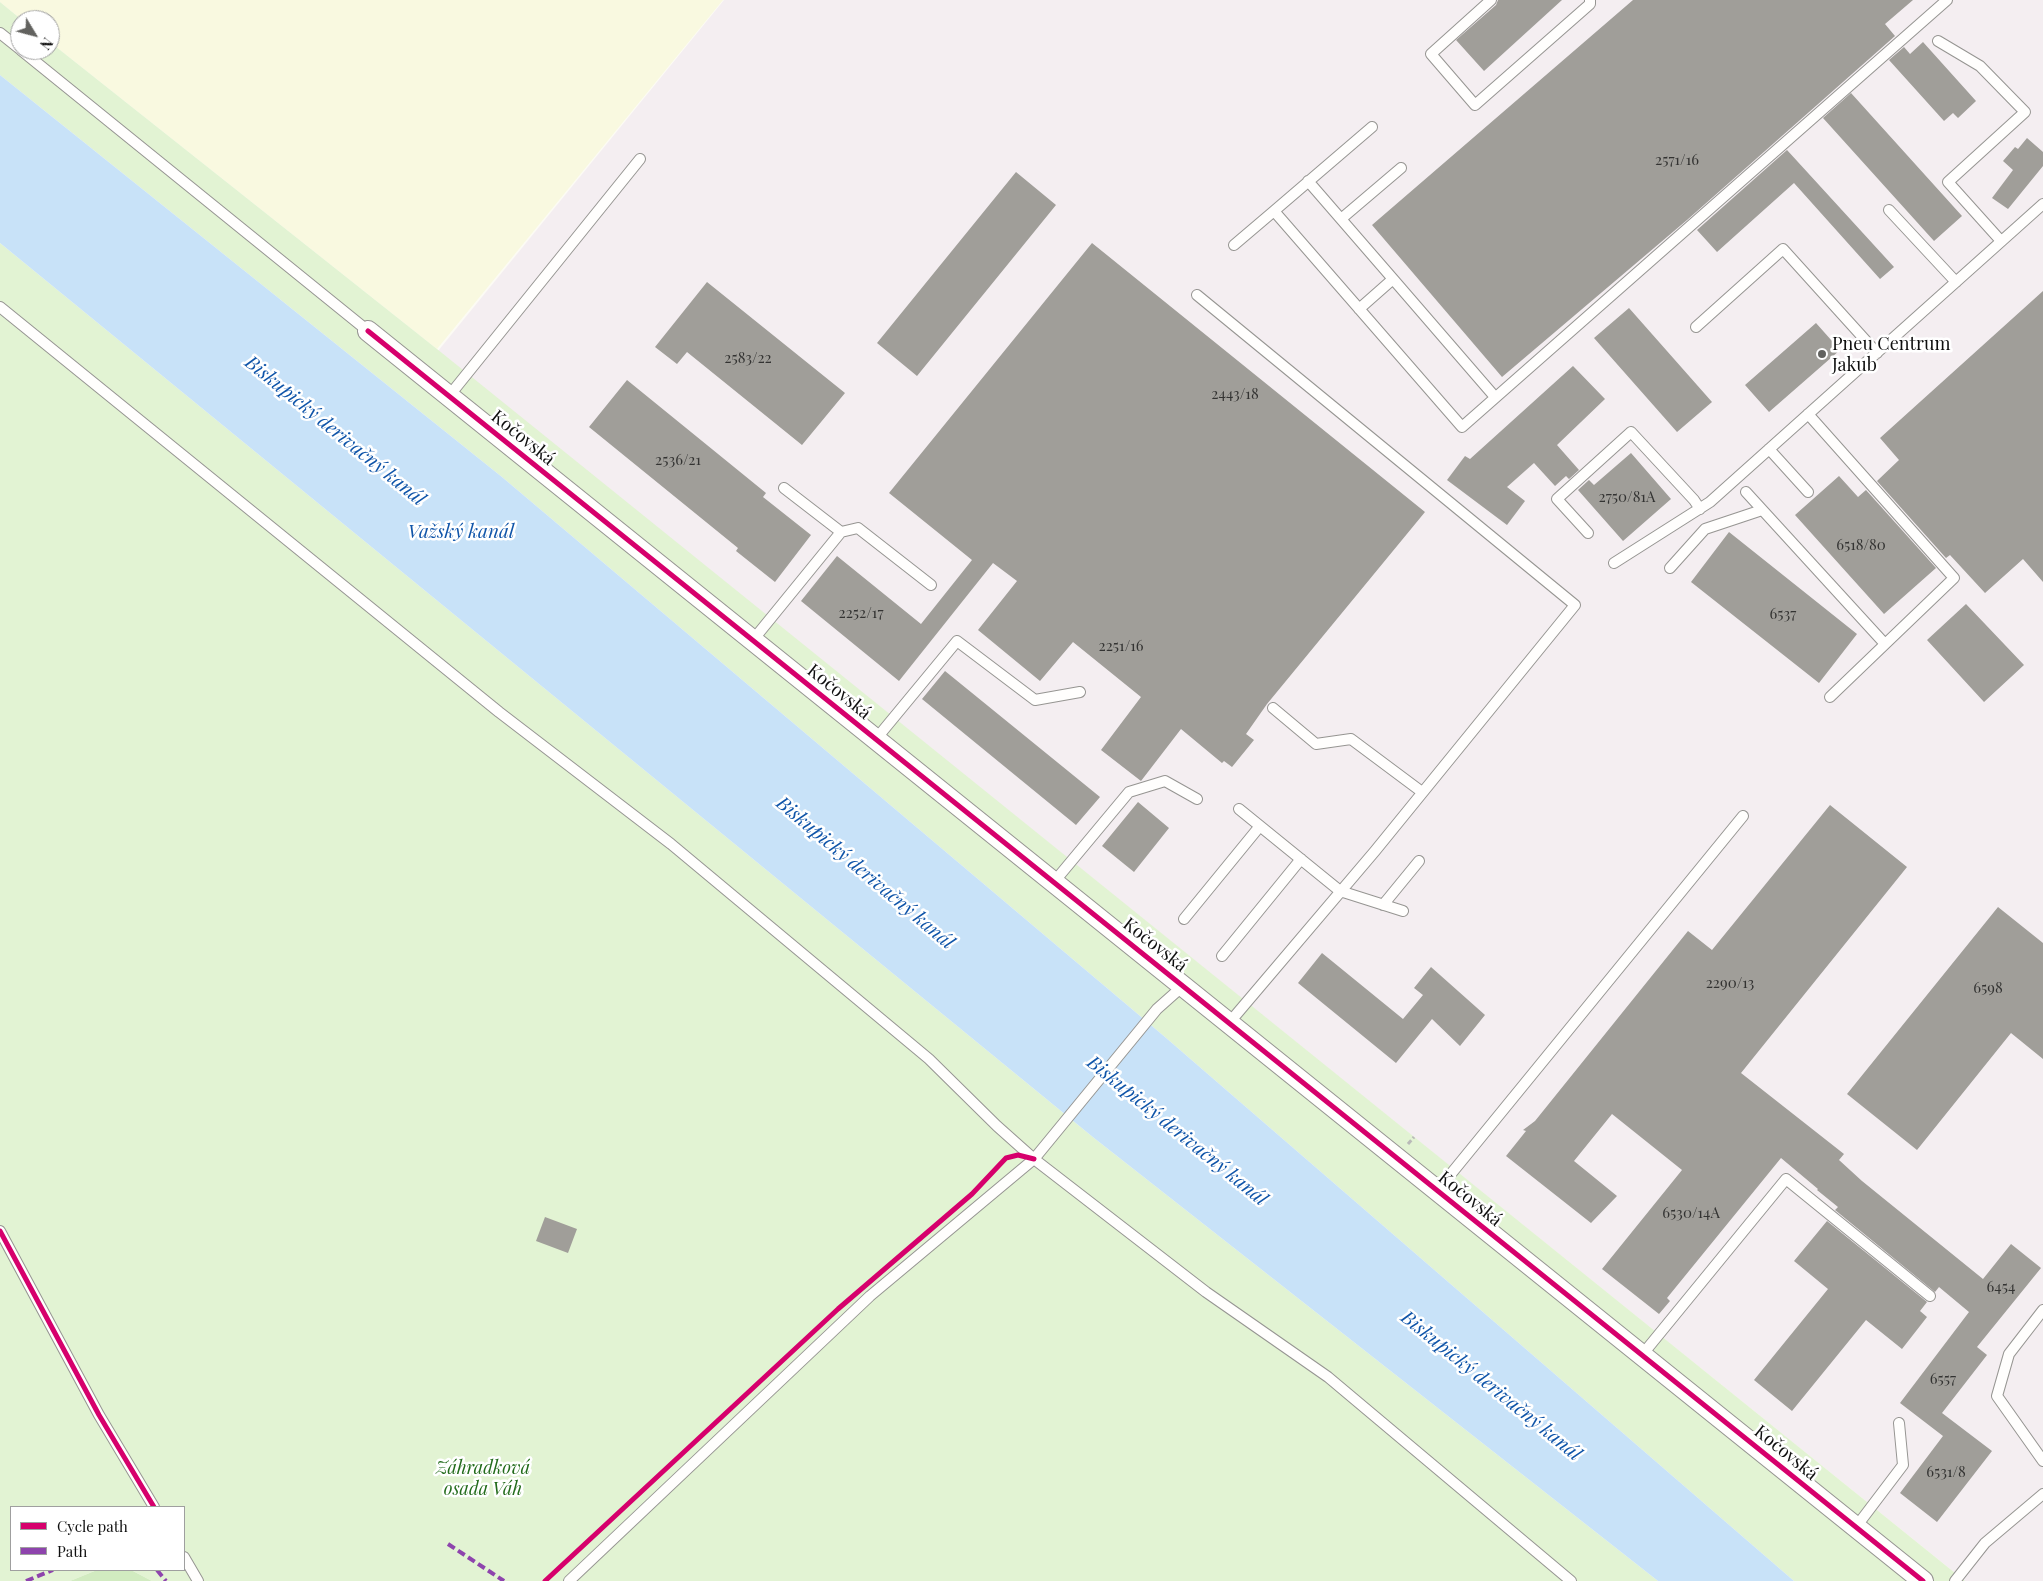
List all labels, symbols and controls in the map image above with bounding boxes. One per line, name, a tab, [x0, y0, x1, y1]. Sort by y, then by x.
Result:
north arrow	[10, 10, 60, 60]
text: N	[36, 34, 57, 53]
house number: 2571/16	[1655, 151, 1699, 169]
place label: Pneu Centrum Jakub	[1832, 333, 1950, 376]
marker: Pneu Centrum Jakub	[1816, 348, 1828, 360]
house number: 2583/22	[724, 349, 772, 367]
water label: Biskupický derivačný kanál	[240, 351, 430, 511]
house number: 2443/18	[1211, 385, 1259, 403]
street label: Kočovská	[487, 406, 559, 470]
house number: 2536/21	[655, 451, 701, 469]
house number: 2750/81A	[1599, 488, 1655, 506]
water label: Važský kanál	[408, 521, 514, 543]
house number: 6518/80	[1836, 536, 1886, 554]
house number: 2252/17	[839, 604, 883, 622]
house number: 6537	[1770, 605, 1796, 623]
house number: 2251/16	[1098, 637, 1144, 655]
street label: Kočovská	[803, 660, 875, 724]
water label: Biskupický derivačný kanál	[771, 792, 959, 954]
street label: Kočovská	[1119, 913, 1191, 977]
house number: 2290/13	[1706, 974, 1754, 992]
house number: 6598	[1973, 979, 2003, 997]
water label: Biskupický derivačný kanál	[1082, 1051, 1272, 1211]
street label: Kočovská	[1434, 1167, 1506, 1231]
house number: 6530/14A	[1662, 1204, 1720, 1222]
house number: 6454	[1987, 1278, 2015, 1296]
water label: Biskupický derivačný kanál	[1396, 1306, 1586, 1466]
house number: 6557	[1930, 1370, 1956, 1388]
street label: Kočovská	[1750, 1421, 1822, 1485]
park label: Záhradková osada Váh	[436, 1457, 530, 1500]
house number: 6531/8	[1926, 1463, 1966, 1481]
legend	[10, 1506, 185, 1571]
text: Cycle path	[57, 1516, 128, 1536]
text: Path	[57, 1541, 87, 1561]

